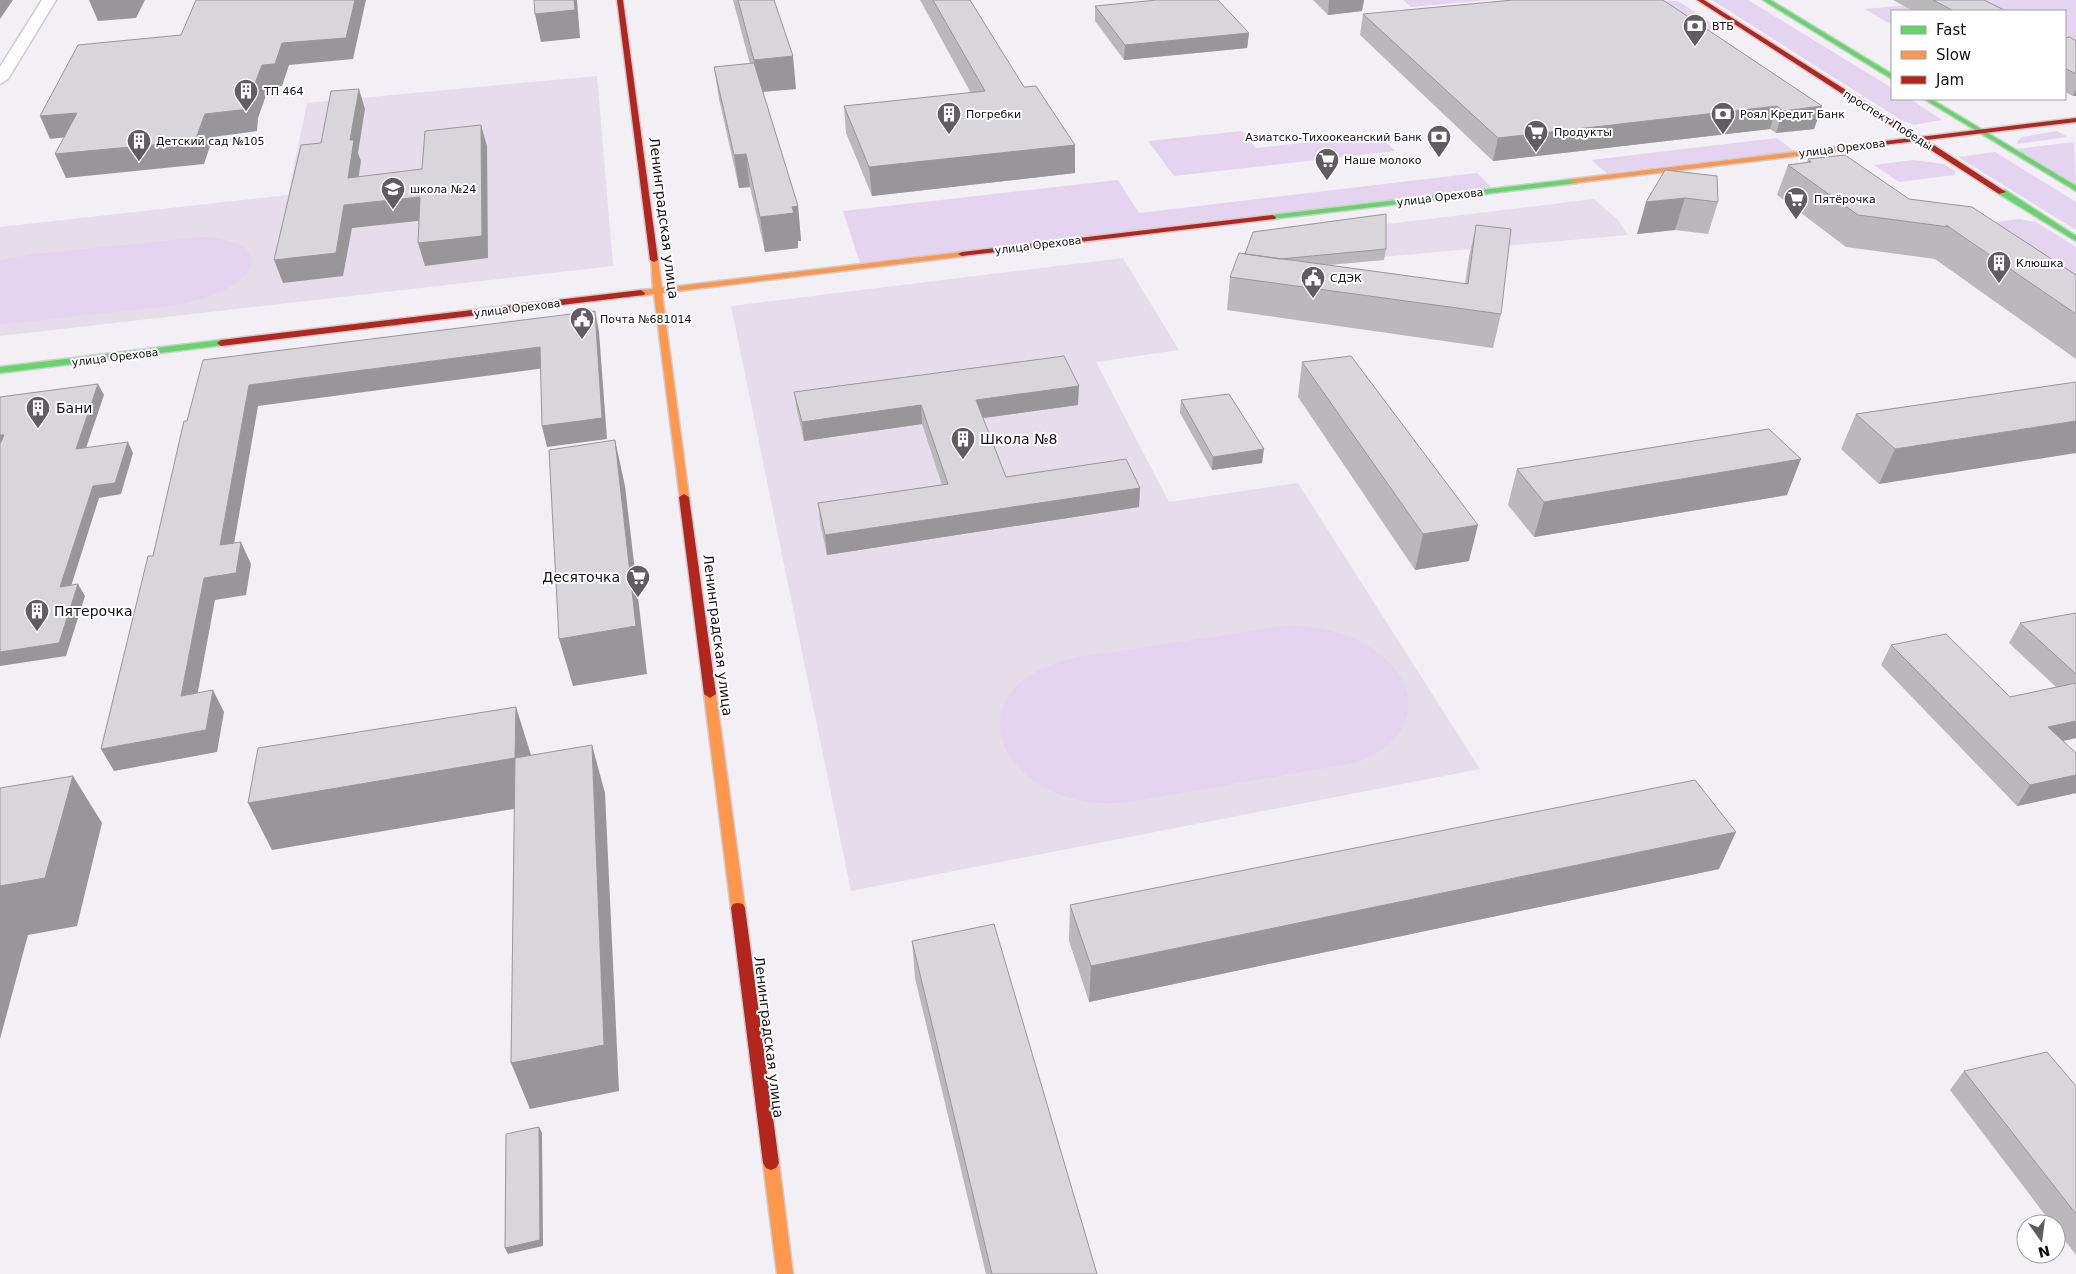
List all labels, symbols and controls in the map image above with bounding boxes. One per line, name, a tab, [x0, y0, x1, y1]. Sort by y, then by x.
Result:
legend	[1891, 10, 2066, 100]
bank icon: ВТБ	[1682, 13, 1708, 47]
place label: ВТБ	[1712, 20, 1734, 33]
text: Fast	[1936, 21, 1966, 39]
text: Slow	[1936, 46, 1971, 64]
text: Jam	[1935, 71, 1964, 89]
building icon: ТП 464	[233, 78, 259, 112]
place label: ТП 464	[263, 85, 303, 98]
street label: проспект Победы	[1841, 88, 1935, 153]
building icon: Погребки	[936, 101, 962, 135]
bank icon: Роял Кредит Банк	[1710, 101, 1736, 135]
place label: Погребки	[966, 108, 1021, 121]
place label: Роял Кредит Банк	[1740, 108, 1845, 121]
supermarket icon: Продукты	[1523, 119, 1549, 153]
bank icon: Азиатско-Тихоокеанский Банк	[1426, 124, 1452, 158]
place label: Продукты	[1554, 126, 1612, 139]
building icon: Детский сад №105	[126, 128, 152, 162]
place label: Азиатско-Тихоокеанский Банк	[1245, 131, 1422, 144]
place label: Детский сад №105	[156, 135, 265, 148]
street label: Ленинградская улица	[646, 136, 682, 300]
street label: улица Орехова	[1798, 137, 1886, 160]
supermarket icon: Наше молоко	[1314, 147, 1340, 181]
place label: Наше молоко	[1344, 154, 1422, 167]
school or university icon: школа №24	[380, 176, 406, 210]
place label: школа №24	[410, 183, 476, 196]
street label: улица Орехова	[1396, 186, 1484, 209]
supermarket icon: Пятёрочка	[1783, 186, 1809, 220]
place label: Пятёрочка	[1814, 193, 1876, 206]
street label: улица Орехова	[994, 234, 1082, 257]
building icon: Клюшка	[1986, 250, 2012, 284]
place label: Клюшка	[2016, 257, 2064, 270]
public building icon: СДЭК	[1300, 265, 1326, 299]
place label: СДЭК	[1330, 272, 1362, 285]
street label: улица Орехова	[473, 297, 561, 320]
public building icon: Почта №681014	[569, 306, 595, 340]
place label: Почта №681014	[600, 313, 692, 326]
street label: улица Орехова	[71, 346, 159, 369]
building icon: Бани	[25, 395, 51, 429]
place label: Бани	[56, 400, 92, 416]
building icon: Школа №8	[950, 426, 976, 460]
place label: Школа №8	[980, 431, 1057, 447]
street label: Ленинградская улица	[700, 553, 736, 717]
supermarket icon: Десяточка	[625, 564, 651, 598]
place label: Десяточка	[542, 569, 620, 585]
building icon: Пятерочка	[24, 598, 50, 632]
place label: Пятерочка	[54, 603, 132, 619]
street label: Ленинградская улица	[751, 955, 787, 1119]
north arrow	[2016, 1214, 2066, 1264]
text: N	[2037, 1242, 2052, 1261]

